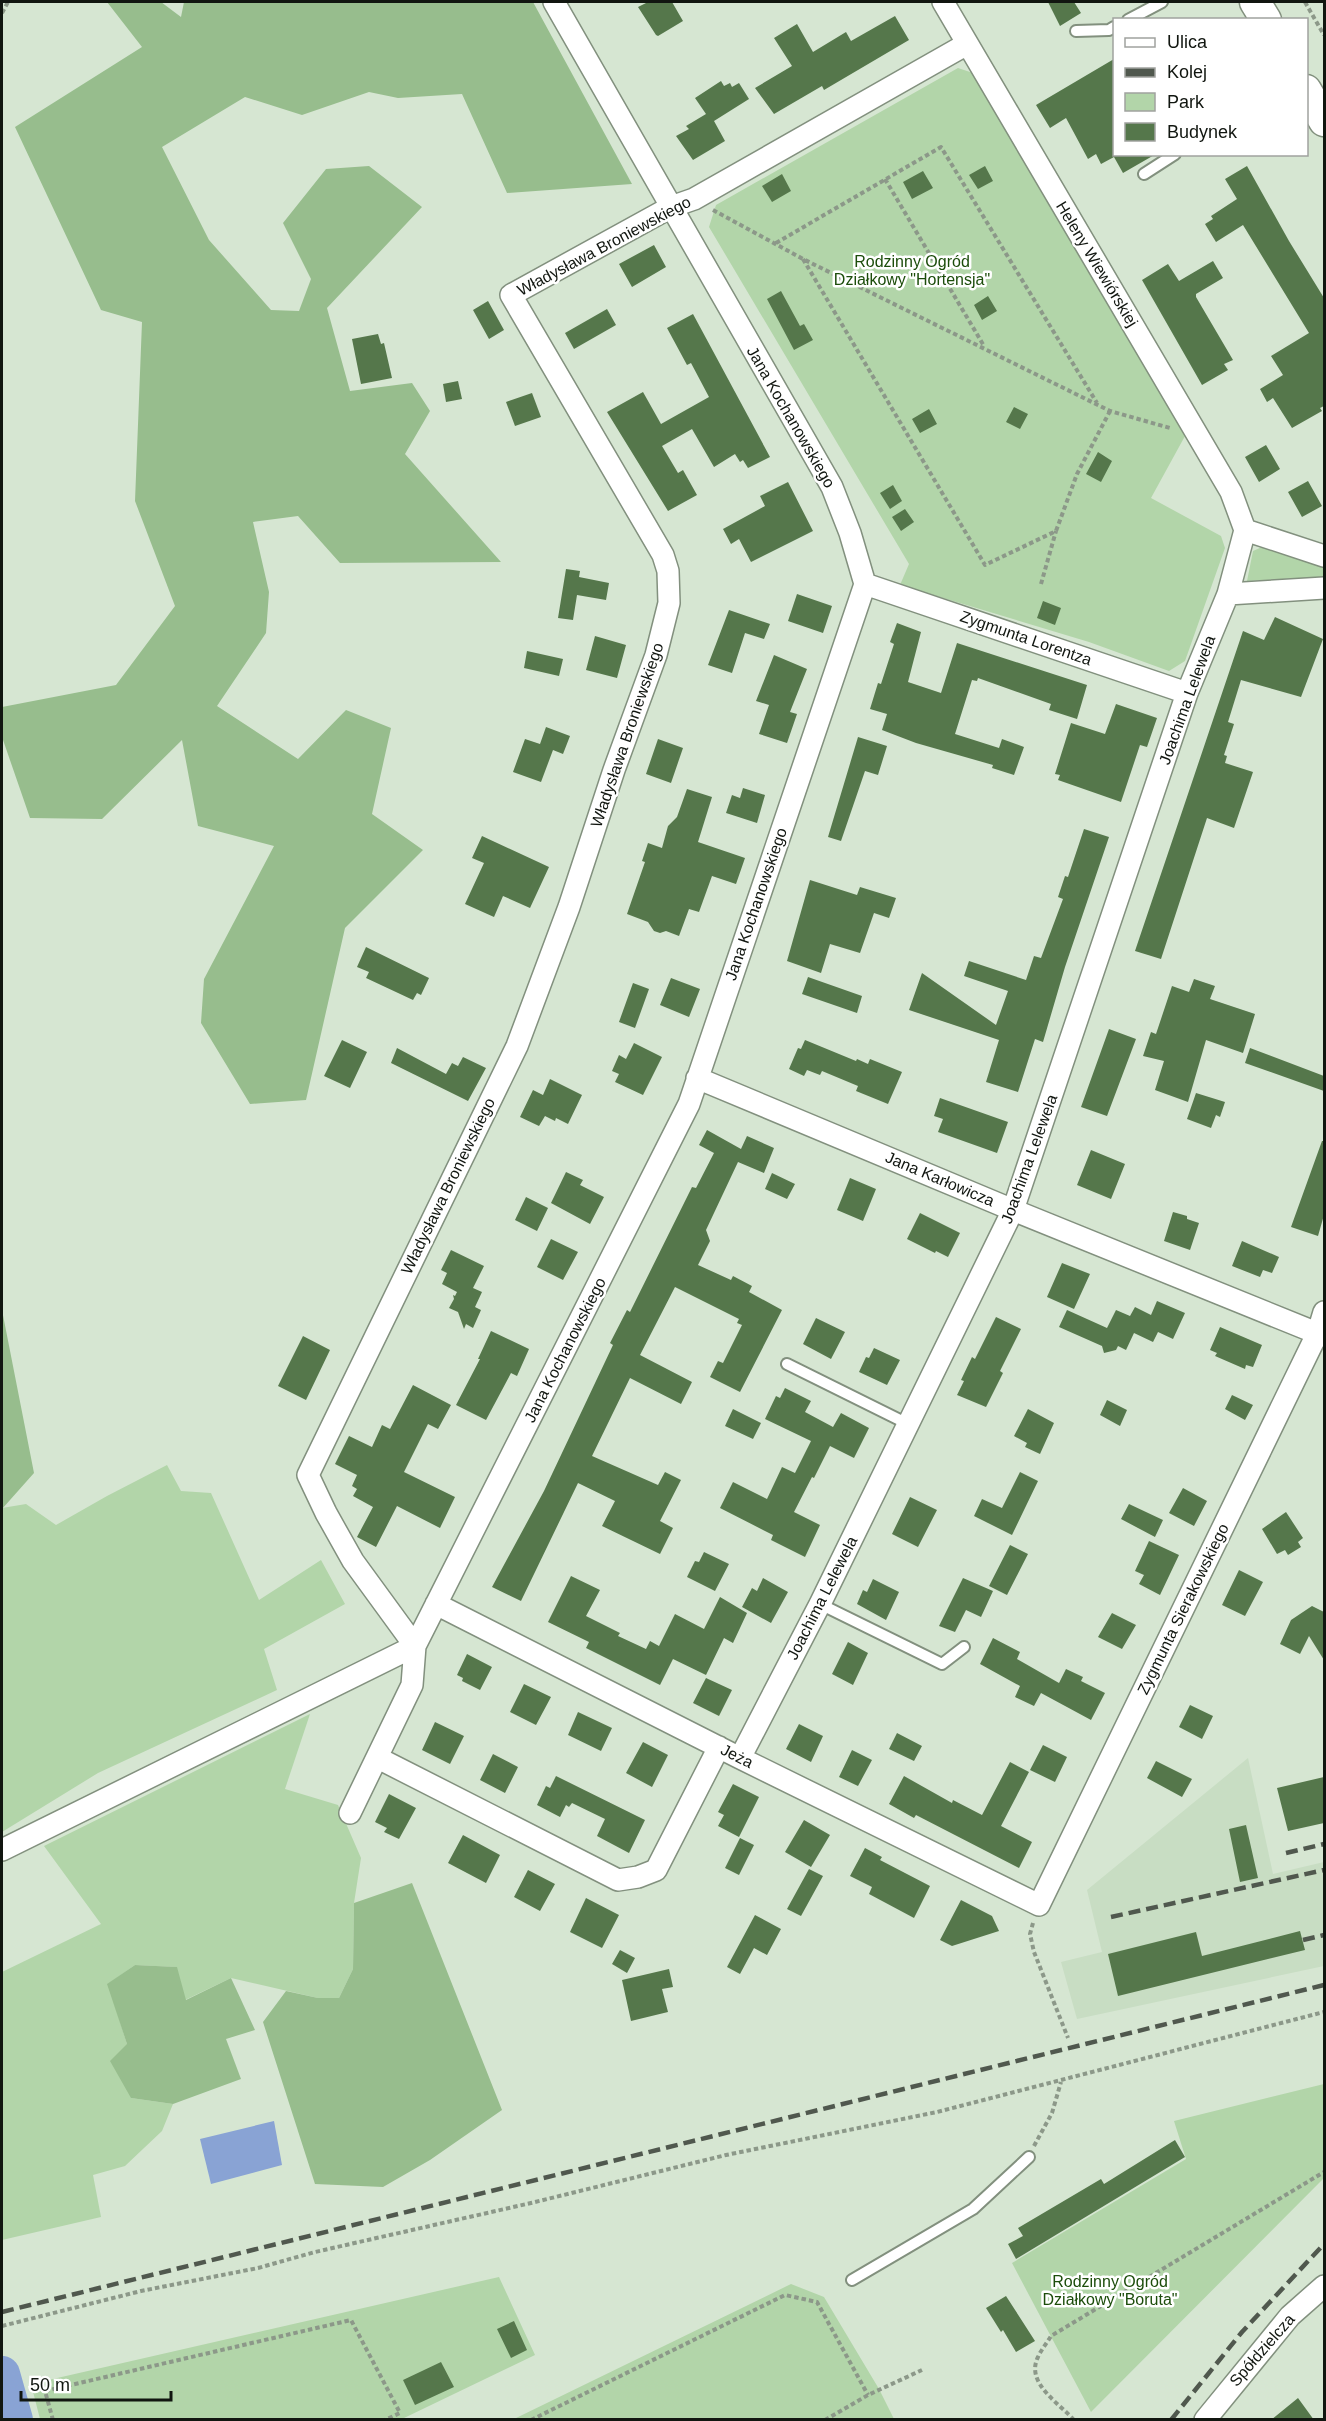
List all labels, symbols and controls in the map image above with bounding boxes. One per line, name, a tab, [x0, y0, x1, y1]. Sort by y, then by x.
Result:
legend	[1113, 18, 1308, 156]
text: Ulica	[1167, 32, 1208, 52]
text: Kolej	[1167, 62, 1207, 82]
text: Park	[1167, 92, 1205, 112]
text: Budynek	[1167, 122, 1238, 142]
street label: Władysława Broniewskiego	[514, 193, 694, 299]
street label: Heleny Wiewiórskiej	[1053, 198, 1141, 330]
park label: Rodzinny Ogród Działkowy "Hortensja"	[834, 253, 990, 288]
street label: Jana Kochanowskiego	[744, 343, 838, 491]
street label: Zygmunta Lorentza	[958, 608, 1094, 669]
street label: Joachima Lelewela	[1156, 633, 1218, 767]
street label: Władysława Broniewskiego	[587, 640, 667, 829]
street label: Jana Kochanowskiego	[722, 825, 790, 982]
street label: Joachima Lelewela	[998, 1092, 1060, 1226]
street label: Władysława Broniewskiego	[398, 1095, 498, 1277]
street label: Jana Karłowicza	[883, 1148, 997, 1210]
street label: Jana Kochanowskiego	[521, 1275, 609, 1425]
street label: Zygmunta Sierakowskiego	[1134, 1521, 1232, 1697]
street label: Joachima Lelewela	[784, 1533, 861, 1662]
street label: Jeża	[718, 1741, 756, 1771]
park label: Rodzinny Ogród Działkowy "Boruta"	[1043, 2273, 1177, 2308]
street label: Spółdzielcza	[1226, 2310, 1298, 2389]
scale bar	[21, 2364, 171, 2402]
text: 50 m	[30, 2375, 70, 2395]

